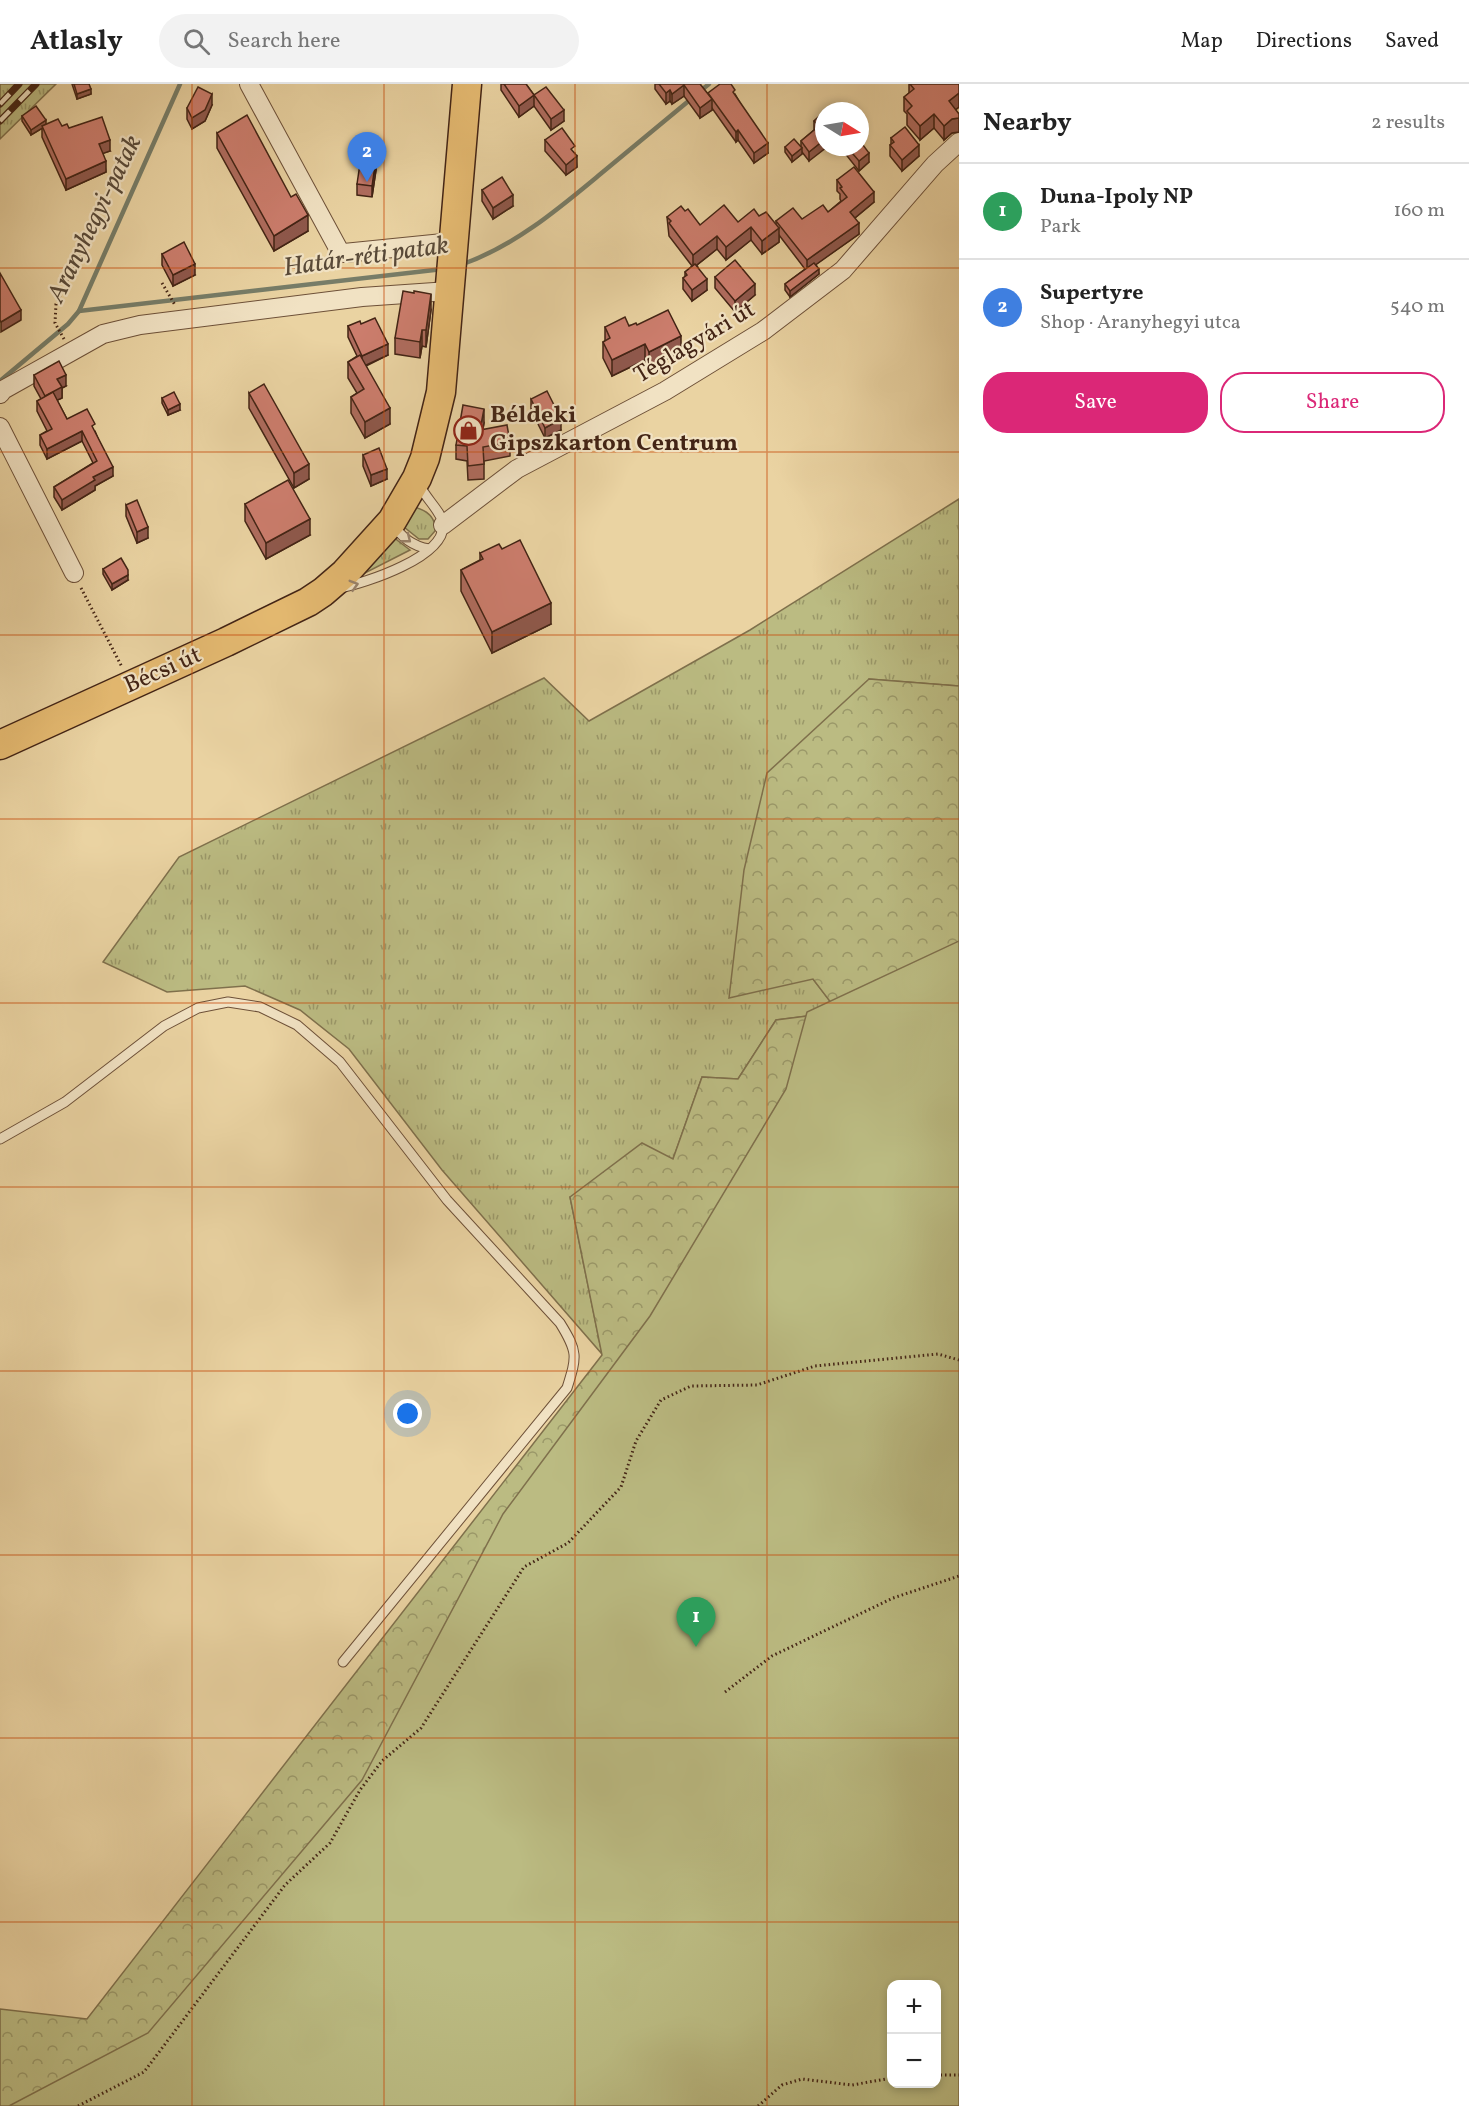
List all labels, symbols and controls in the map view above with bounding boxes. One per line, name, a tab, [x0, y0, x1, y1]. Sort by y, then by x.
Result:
search box	[159, 14, 579, 68]
text: Atlasly	[30, 22, 123, 61]
icon: search	[180, 25, 213, 58]
text: Search here	[228, 26, 340, 57]
text: Map	[1181, 27, 1223, 56]
text: Directions	[1256, 27, 1352, 56]
text: Saved	[1385, 27, 1439, 56]
north arrow	[815, 102, 869, 156]
text: Nearby	[983, 105, 1072, 141]
text: 2 results	[1371, 109, 1445, 137]
water label: Aranyhegyi-patak	[38, 129, 151, 310]
pin: 2	[348, 132, 386, 182]
text: Duna-Ipoly NP	[1040, 182, 1193, 213]
text: 1	[998, 197, 1007, 225]
text: 160 m	[1393, 197, 1445, 225]
text: Park	[1040, 213, 1081, 241]
water label: Határ-réti patak	[281, 228, 451, 286]
text: Supertyre	[1040, 278, 1144, 309]
street label: Téglagyári út	[628, 293, 762, 393]
text: 2	[997, 293, 1008, 321]
text: 540 m	[1390, 293, 1445, 321]
text: Shop · Aranyhegyi utca	[1040, 309, 1241, 337]
button: Save	[983, 372, 1208, 433]
button: Share	[1220, 372, 1445, 433]
place label: Béldeki Gipszkarton Centrum	[490, 399, 738, 461]
shop icon: Béldeki Gipszkarton Centrum	[453, 414, 485, 446]
one-way arrow	[401, 532, 412, 543]
one-way arrow	[348, 580, 359, 592]
street label: Bécsi út	[119, 639, 207, 703]
your location	[393, 1399, 422, 1428]
pin: 1	[676, 1598, 716, 1647]
map controls	[887, 1980, 941, 2088]
button: +	[887, 1980, 941, 2034]
button: −	[887, 2034, 941, 2088]

